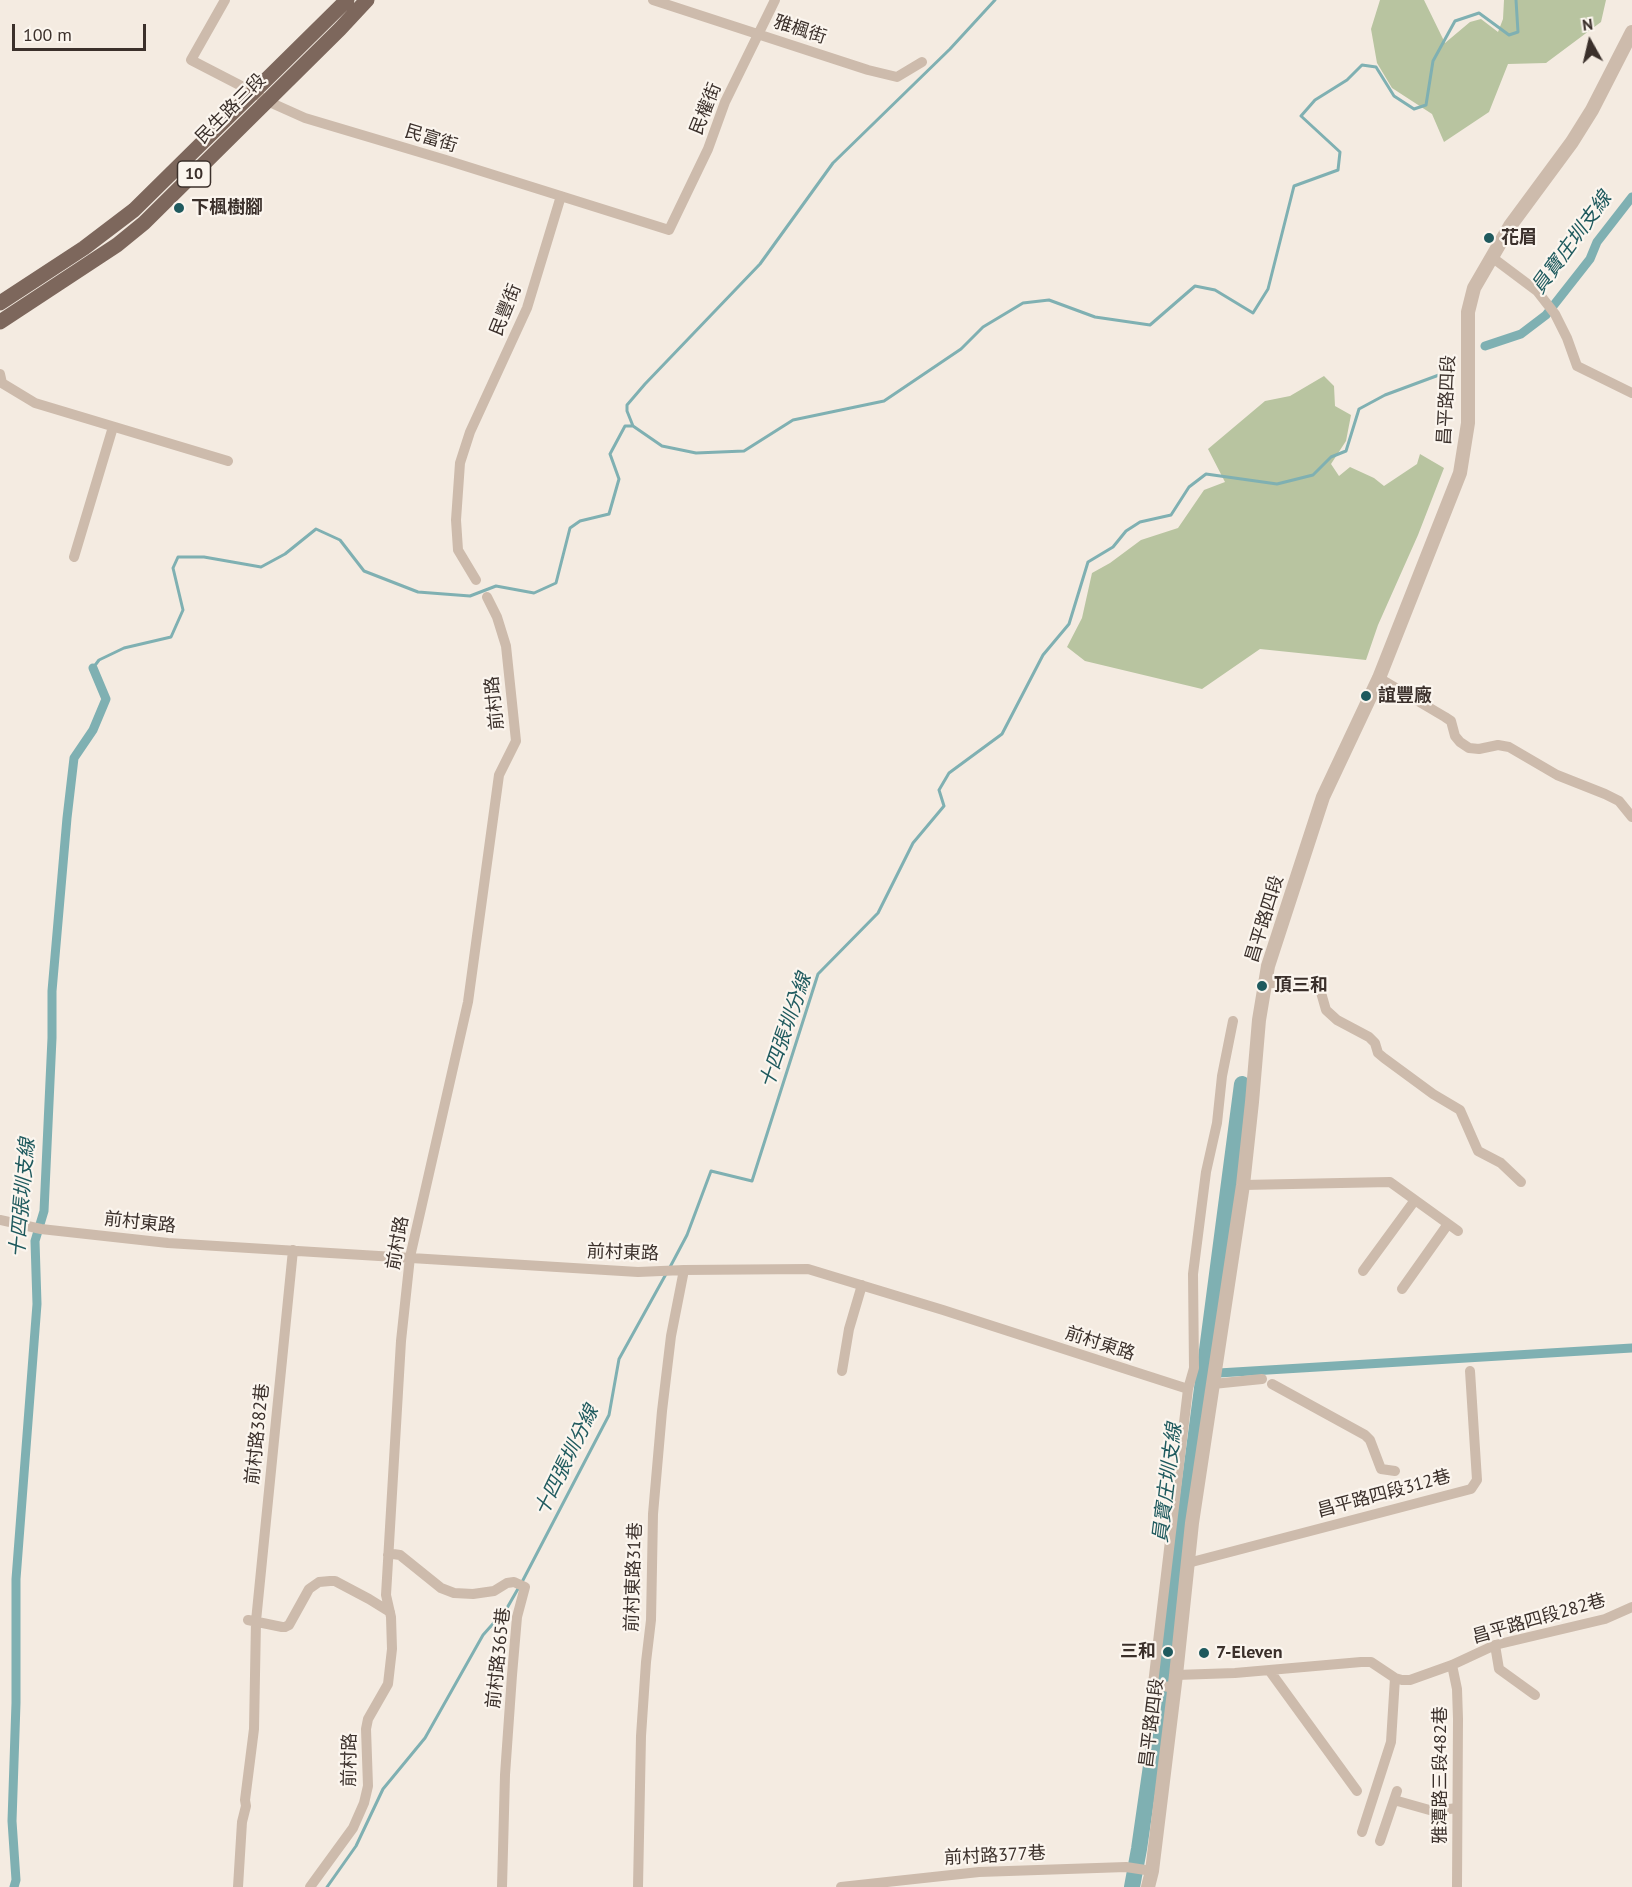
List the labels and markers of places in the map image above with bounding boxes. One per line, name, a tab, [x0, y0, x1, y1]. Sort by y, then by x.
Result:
place label: 下楓樹腳	[191, 197, 263, 219]
marker: 下楓樹腳	[172, 201, 186, 215]
place label: 花眉	[1501, 227, 1537, 249]
marker: 花眉	[1482, 231, 1496, 245]
place label: 誼豐廠	[1378, 685, 1432, 707]
marker: 誼豐廠	[1359, 689, 1373, 703]
place label: 頂三和	[1274, 975, 1328, 997]
marker: 頂三和	[1255, 979, 1269, 993]
place label: 三和	[1120, 1641, 1156, 1663]
place label: 7-Eleven	[1216, 1642, 1283, 1664]
marker: 三和	[1161, 1645, 1175, 1659]
marker: 7-Eleven	[1197, 1646, 1211, 1660]

